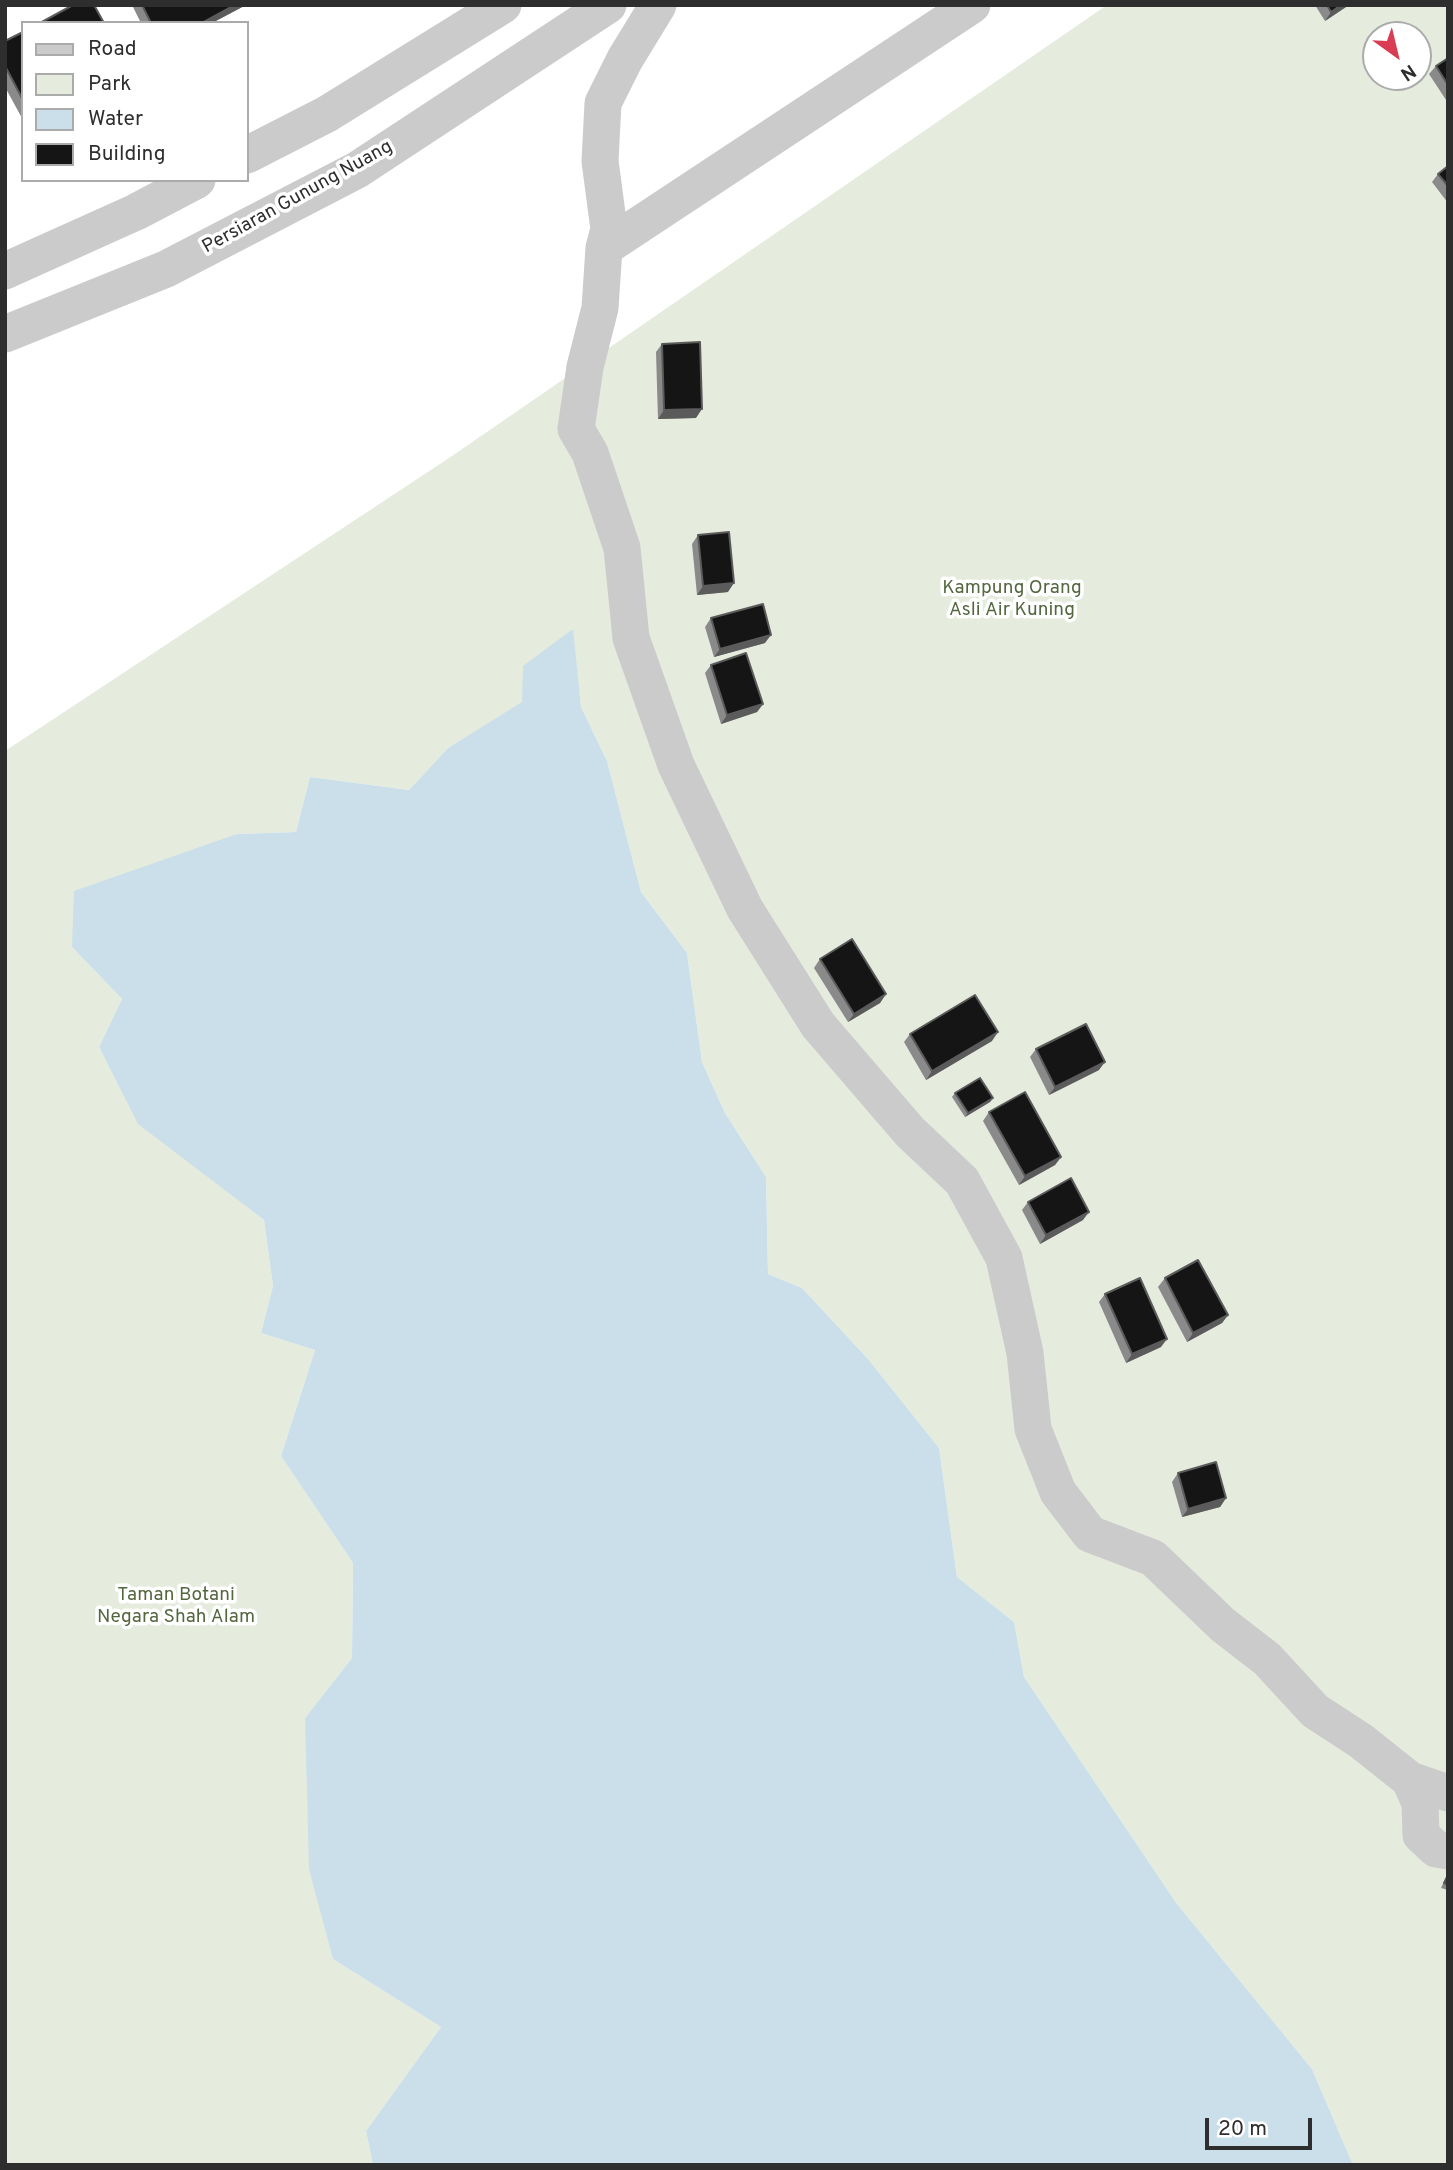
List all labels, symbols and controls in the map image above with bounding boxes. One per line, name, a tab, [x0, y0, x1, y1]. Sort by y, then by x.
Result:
legend	[21, 21, 248, 182]
north arrow	[1362, 21, 1432, 91]
text: Road	[88, 36, 137, 63]
text: N	[1395, 58, 1420, 86]
text: Park	[88, 71, 131, 98]
text: Water	[88, 106, 143, 133]
street label: Persiaran Gunung Nuang	[199, 136, 397, 260]
text: Building	[88, 141, 166, 168]
park label: Kampung Orang Asli Air Kuning	[942, 578, 1082, 622]
park label: Taman Botani Negara Shah Alam	[97, 1585, 255, 1629]
scale bar	[1208, 2104, 1315, 2148]
text: 20 m	[1218, 2116, 1267, 2143]

